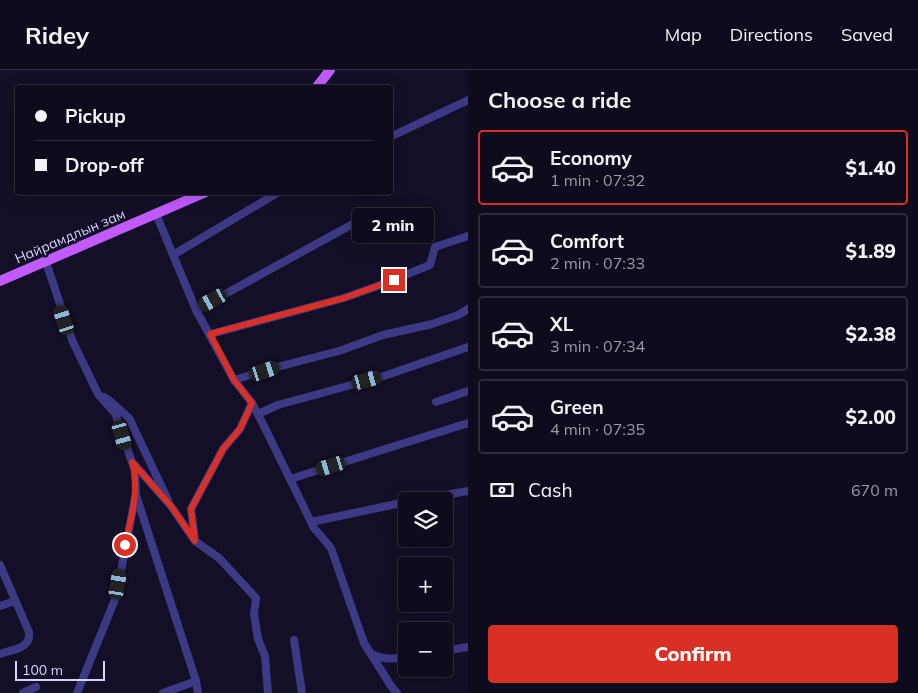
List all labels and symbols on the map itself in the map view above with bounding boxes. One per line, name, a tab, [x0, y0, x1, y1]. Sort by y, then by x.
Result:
street label: Найрамдлын зам	[12, 205, 128, 267]
callout: 2 min	[353, 208, 435, 242]
route end	[383, 269, 405, 291]
car	[196, 286, 229, 314]
car	[52, 303, 75, 337]
car	[248, 359, 281, 383]
car	[350, 369, 383, 391]
car	[110, 419, 133, 451]
car	[314, 454, 347, 478]
route start	[114, 534, 136, 556]
car	[108, 568, 127, 600]
scale bar	[15, 658, 105, 681]

